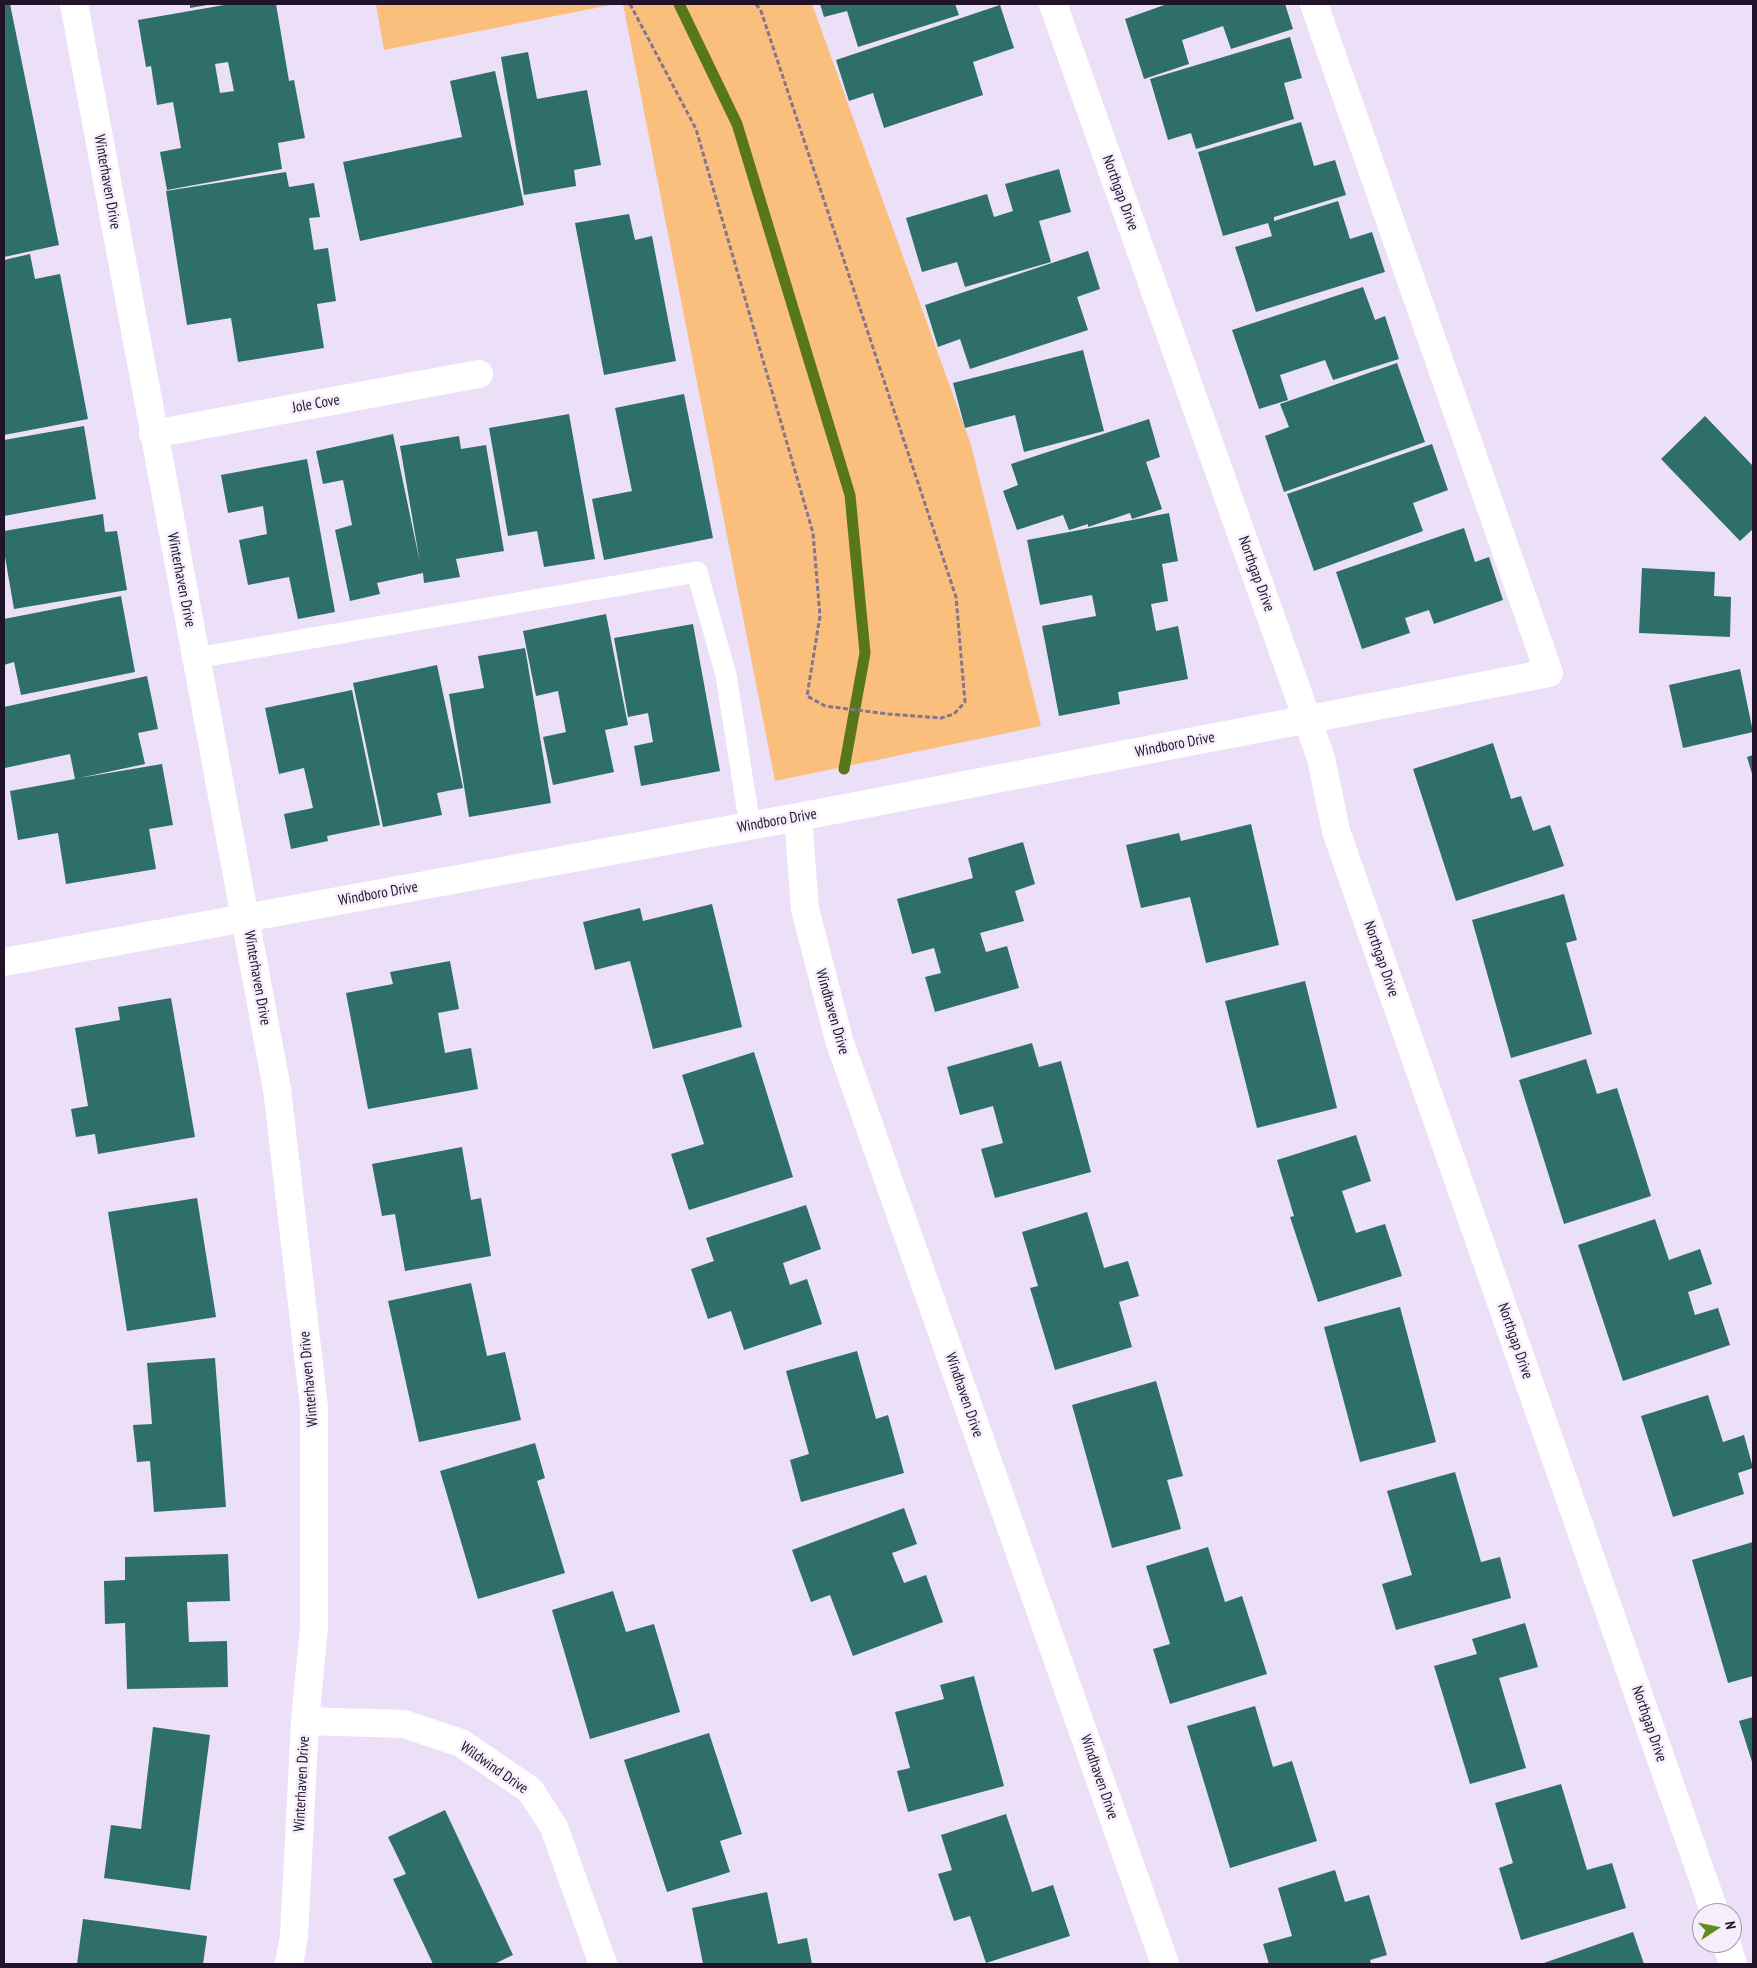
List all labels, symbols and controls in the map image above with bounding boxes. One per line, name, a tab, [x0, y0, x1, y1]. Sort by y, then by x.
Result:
street label: Winterhaven Drive	[90, 133, 124, 231]
street label: Northgap Drive	[1098, 153, 1142, 233]
street label: Jole Cove	[291, 391, 341, 417]
street label: Winterhaven Drive	[163, 531, 199, 629]
street label: Northgap Drive	[1234, 534, 1278, 614]
street label: Windboro Drive	[1134, 728, 1216, 762]
street label: Windboro Drive	[736, 805, 818, 837]
street label: Windboro Drive	[337, 878, 419, 910]
street label: Northgap Drive	[1360, 919, 1402, 999]
street label: Winterhaven Drive	[240, 929, 274, 1027]
street label: Windhaven Drive	[811, 967, 853, 1057]
street label: Northgap Drive	[1494, 1301, 1536, 1381]
street label: Winterhaven Drive	[296, 1330, 322, 1428]
street label: Windhaven Drive	[941, 1350, 987, 1440]
street label: Northgap Drive	[1628, 1684, 1670, 1764]
street label: Windhaven Drive	[1076, 1732, 1122, 1822]
street label: Winterhaven Drive	[291, 1736, 313, 1832]
street label: Wildwind Drive	[457, 1738, 531, 1798]
north arrow	[1692, 1903, 1742, 1953]
text: N	[1721, 1920, 1740, 1931]

